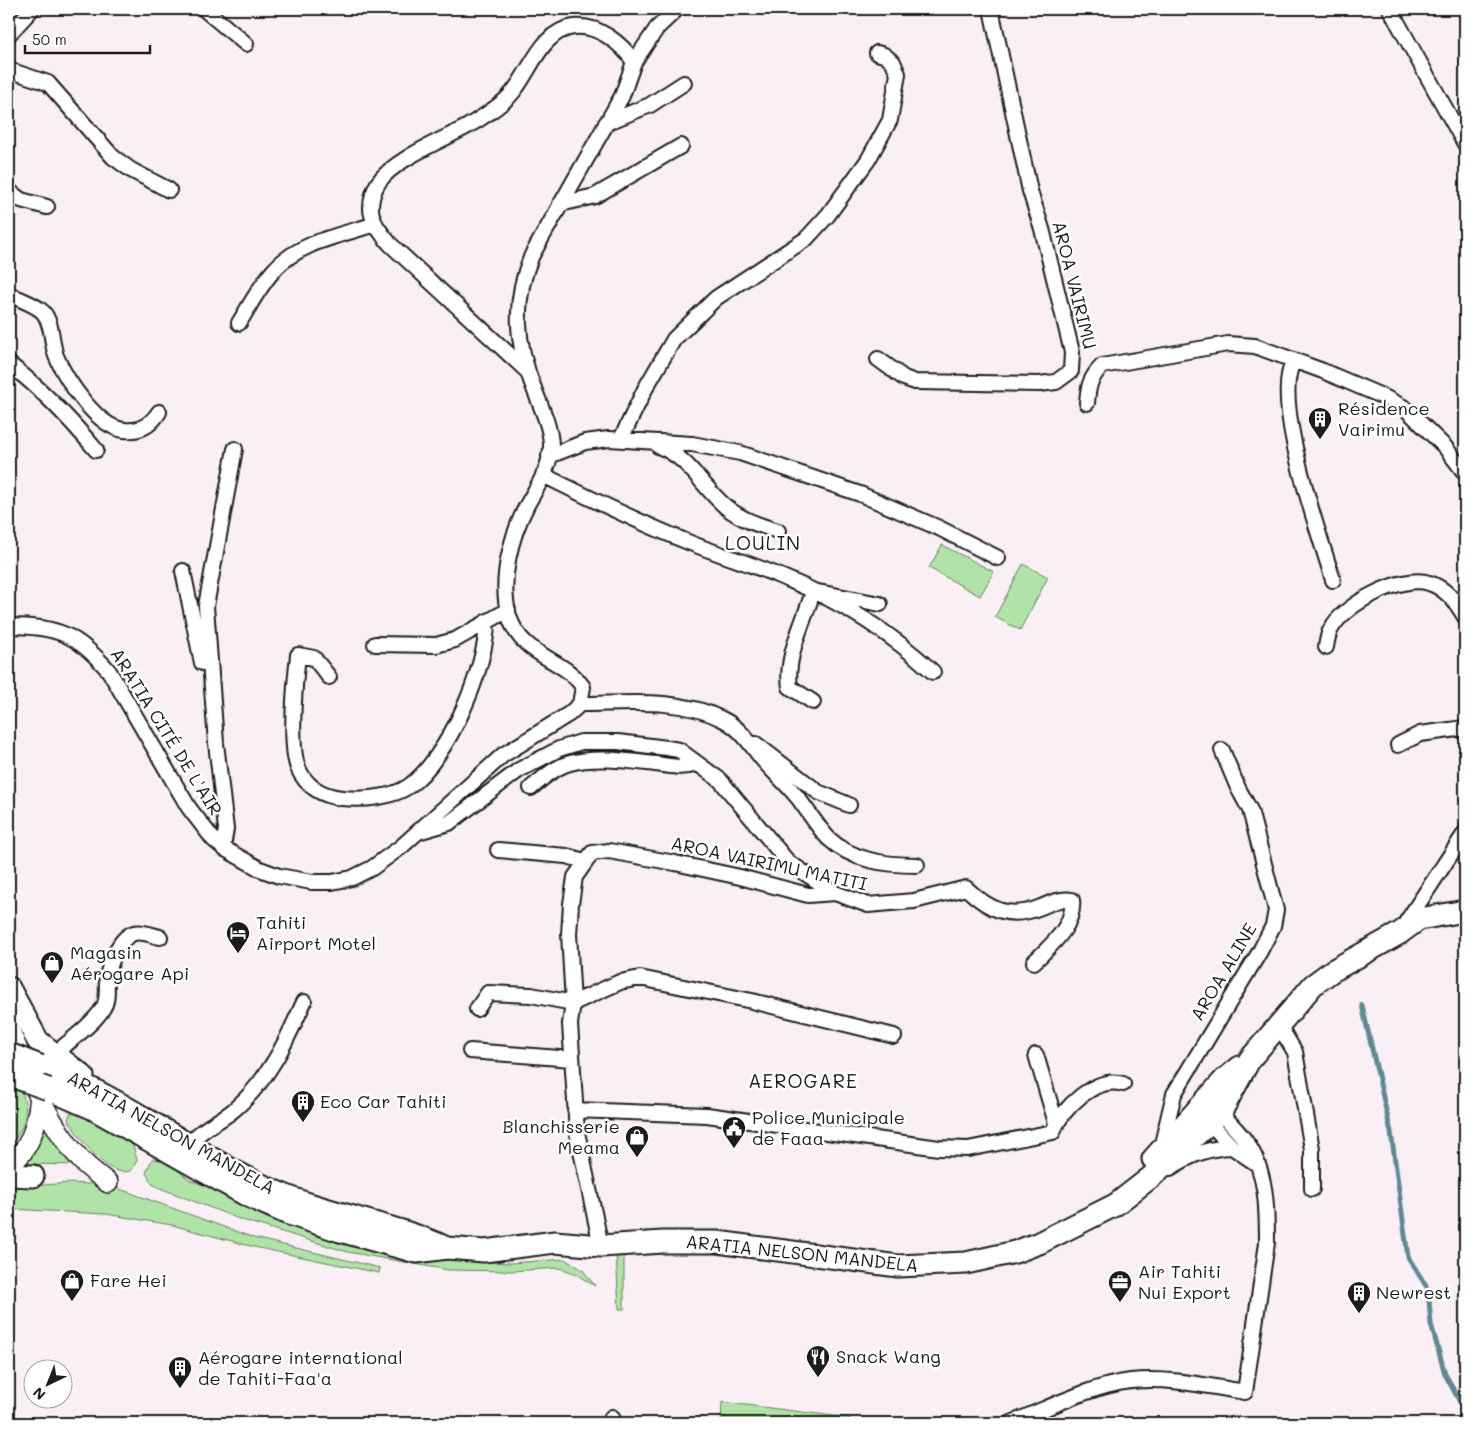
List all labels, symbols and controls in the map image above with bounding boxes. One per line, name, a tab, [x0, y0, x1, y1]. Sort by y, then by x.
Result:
scale bar	[25, 22, 150, 54]
text: 50 m	[32, 29, 67, 49]
street label: AROA VAIRIMU	[1047, 218, 1103, 351]
place label: Résidence Vairimu	[1338, 396, 1430, 441]
building icon: Résidence Vairimu	[1307, 406, 1333, 440]
district label: LOULIN	[725, 530, 801, 555]
street label: ARATIA CITÉ DE L'AIR	[105, 643, 228, 820]
street label: AROA VAIRIMU MATITI	[669, 831, 870, 896]
place label: Tahiti Airport Motel	[256, 910, 376, 955]
street label: AROA ALINE	[1185, 918, 1262, 1025]
hotel icon: Tahiti Airport Motel	[225, 920, 251, 954]
place label: Magasin Aérogare Api	[70, 940, 189, 985]
shop icon: Magasin Aérogare Api	[39, 950, 65, 984]
street label: ARATIA NELSON MANDELA	[63, 1065, 280, 1199]
district label: AEROGARE	[748, 1068, 858, 1093]
building icon: Eco Car Tahiti	[290, 1089, 316, 1123]
place label: Eco Car Tahiti	[320, 1089, 447, 1113]
place label: Police Municipale de Faaa	[752, 1105, 905, 1150]
place label: Blanchisserie Meama	[503, 1114, 620, 1159]
public building icon: Police Municipale de Faaa	[721, 1115, 747, 1149]
shop icon: Blanchisserie Meama	[624, 1124, 650, 1158]
street label: ARATIA NELSON MANDELA	[685, 1229, 920, 1277]
place label: Air Tahiti Nui Export	[1138, 1259, 1231, 1304]
shop icon: Fare Hei	[59, 1268, 85, 1302]
place label: Fare Hei	[90, 1268, 167, 1292]
office icon: Air Tahiti Nui Export	[1107, 1269, 1133, 1303]
building icon: Newrest	[1346, 1280, 1372, 1314]
place label: Newrest	[1376, 1280, 1451, 1304]
restaurant icon: Snack Wang	[805, 1344, 831, 1378]
place label: Snack Wang	[836, 1344, 941, 1368]
place label: Aérogare international de Tahiti-Faa'a	[198, 1345, 403, 1390]
building icon: Aérogare international de Tahiti-Faa'a	[167, 1355, 193, 1389]
north arrow	[22, 1360, 72, 1410]
text: N	[28, 1383, 49, 1404]

